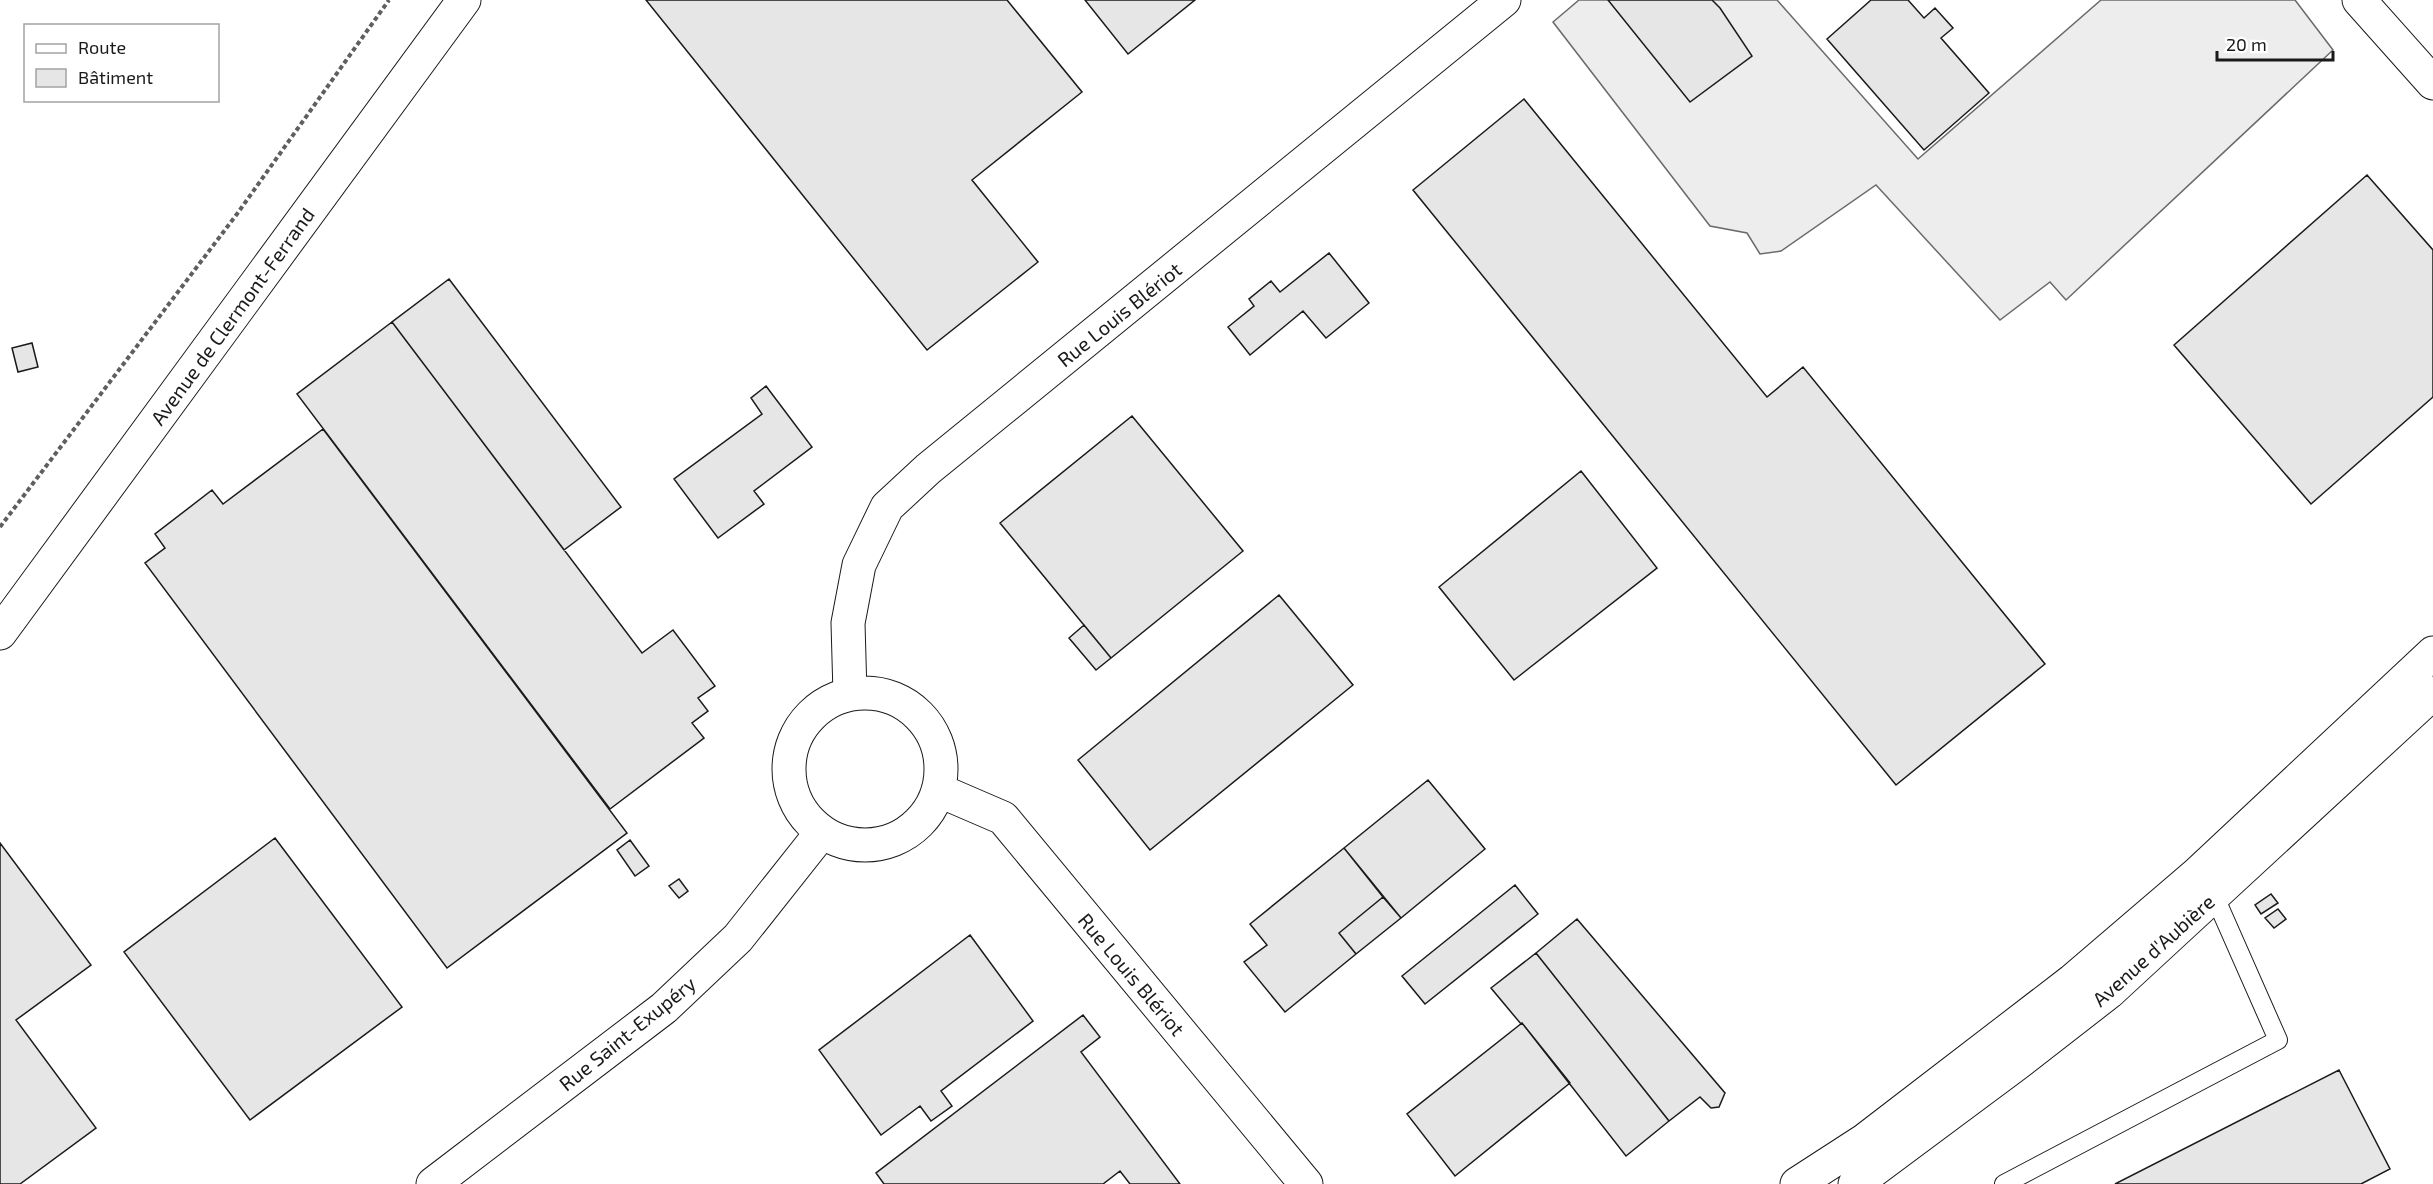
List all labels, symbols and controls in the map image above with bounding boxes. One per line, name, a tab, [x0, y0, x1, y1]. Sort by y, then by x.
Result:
legend	[24, 24, 219, 102]
scale bar	[2217, 24, 2332, 62]
text: 20 m	[2226, 33, 2267, 55]
text: Route	[78, 36, 126, 58]
text: Bâtiment	[78, 66, 153, 88]
street label: Avenue de Clermont-Ferrand	[145, 203, 319, 429]
street label: Rue Louis Blériot	[1052, 256, 1186, 371]
street label: Avenue d'Aubière	[2087, 889, 2219, 1011]
street label: Rue Louis Blériot	[1074, 908, 1190, 1040]
street label: Rue Saint-Exupéry	[554, 970, 700, 1095]

